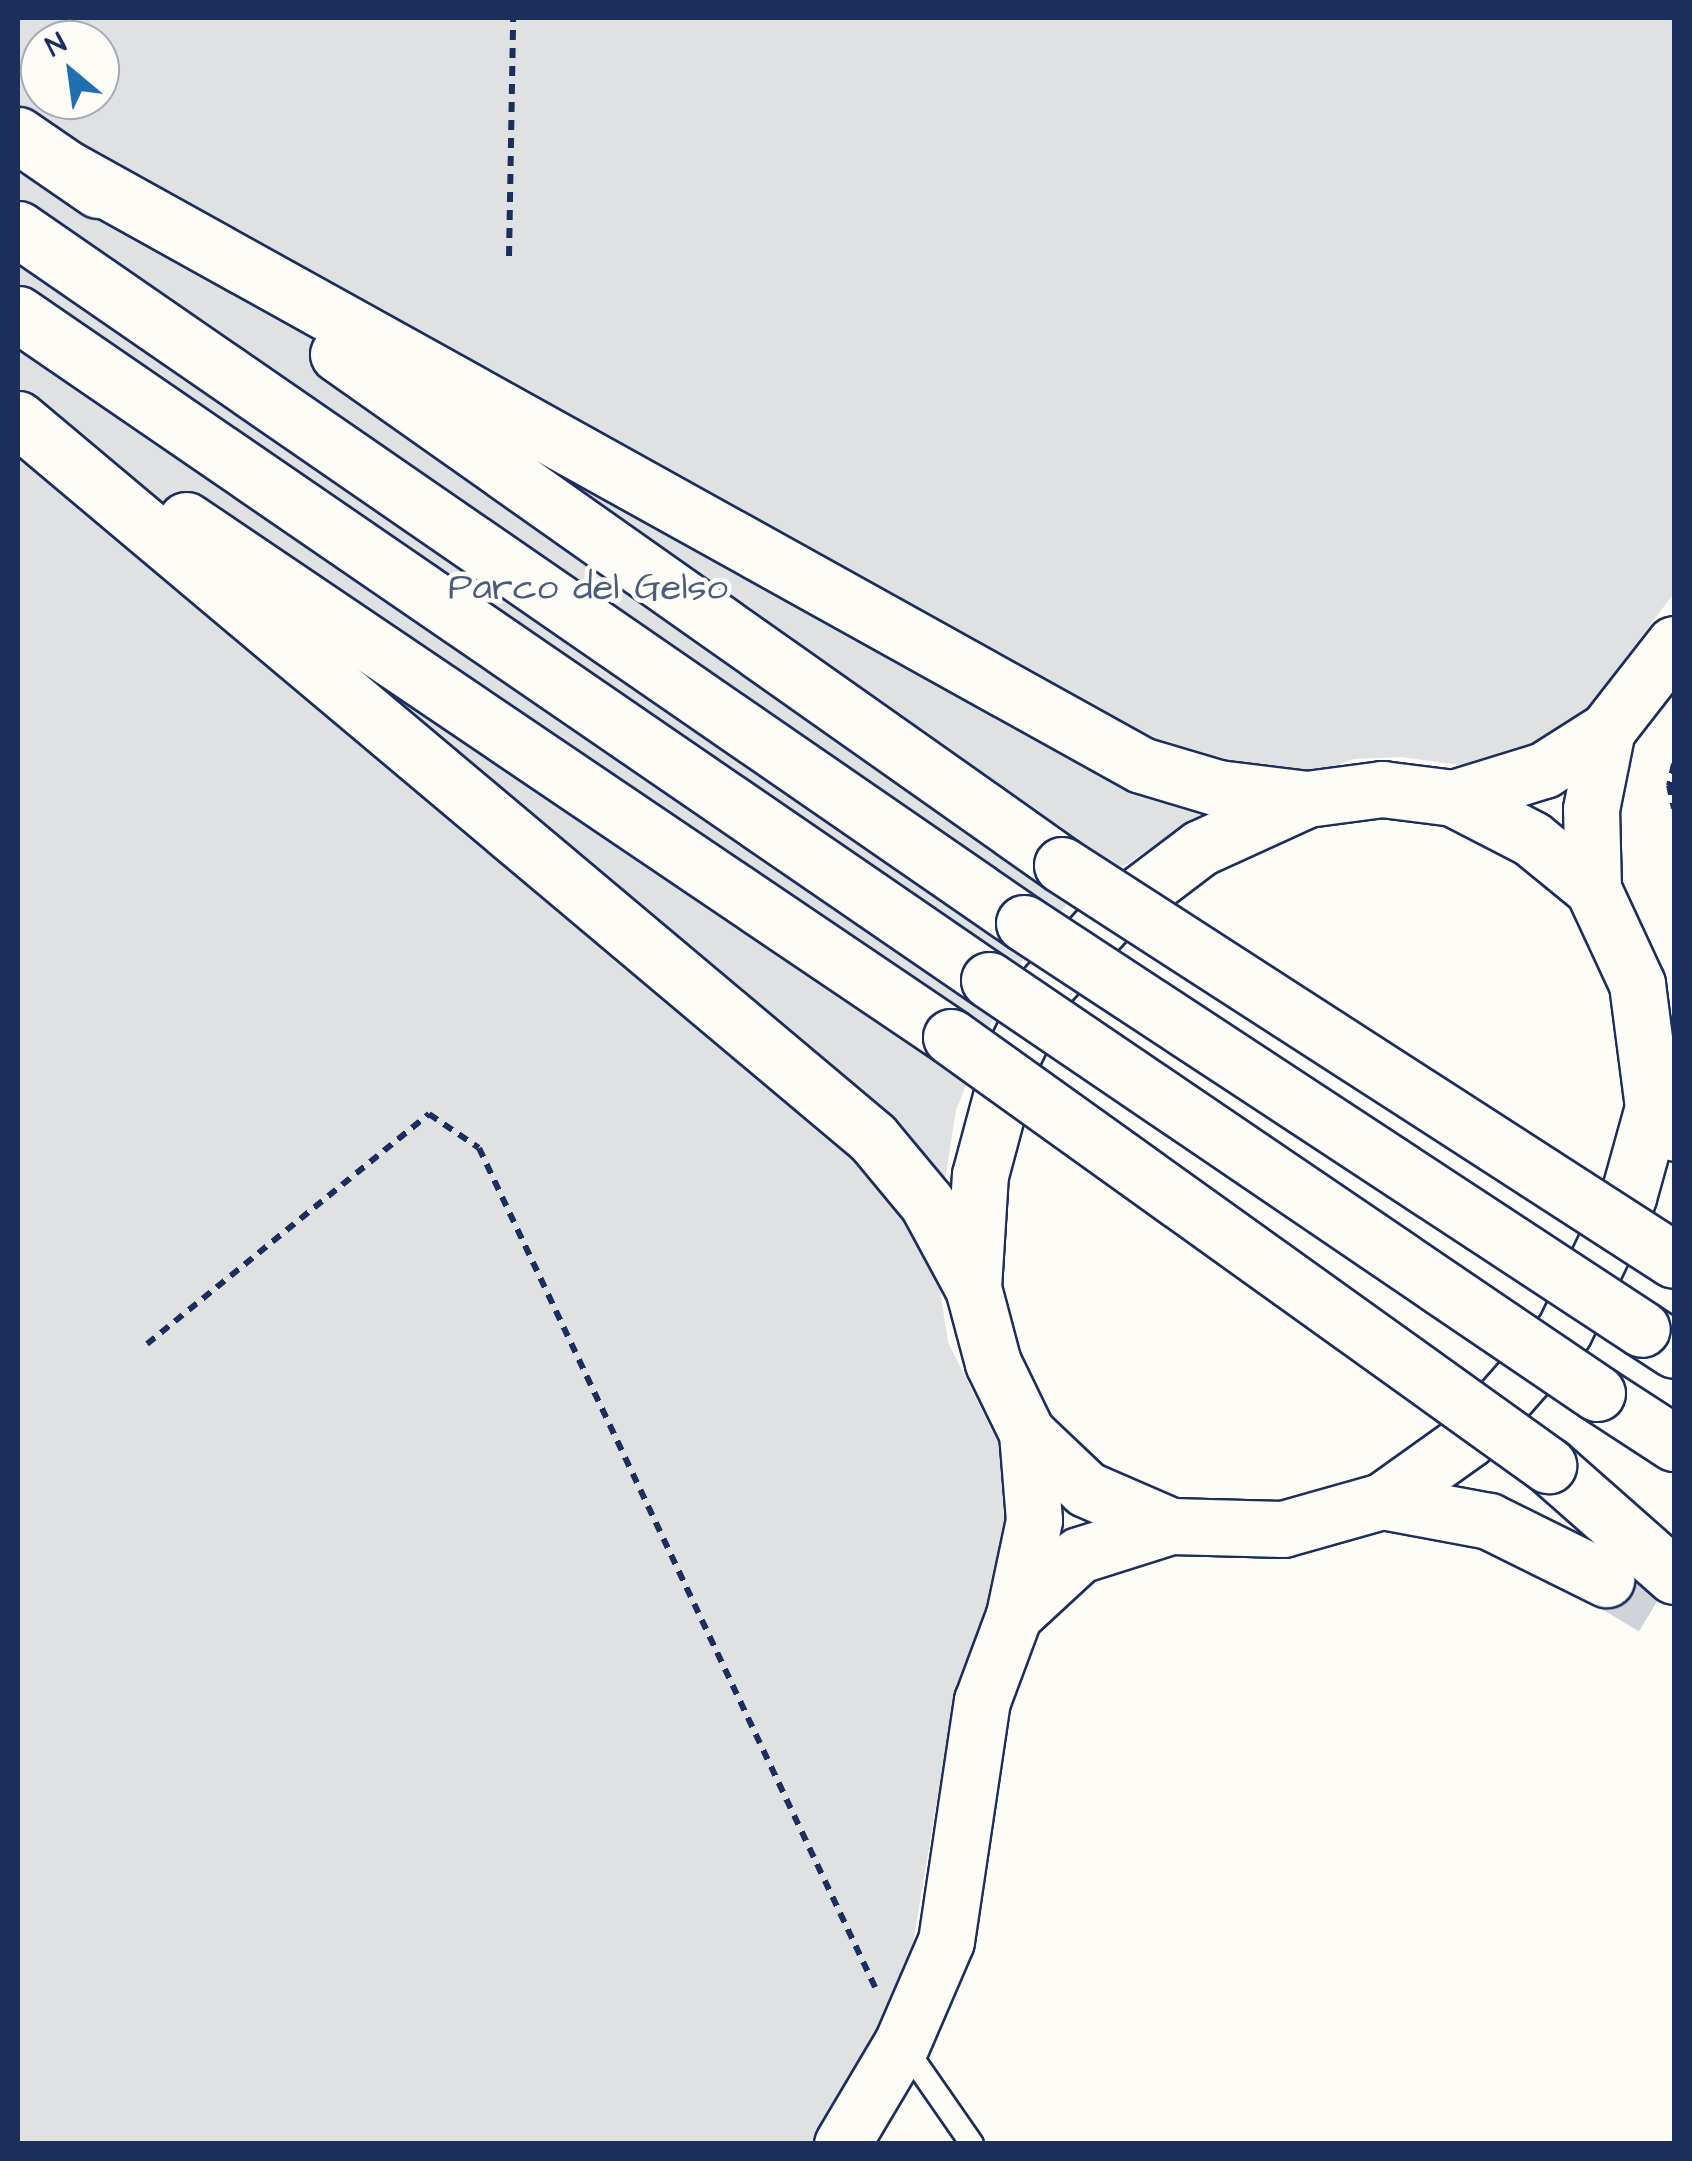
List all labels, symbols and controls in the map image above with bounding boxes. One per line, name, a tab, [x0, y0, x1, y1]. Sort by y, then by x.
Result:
north arrow	[20, 20, 120, 120]
text: N	[39, 24, 73, 66]
park label: Parco del Gelso	[448, 566, 728, 612]

